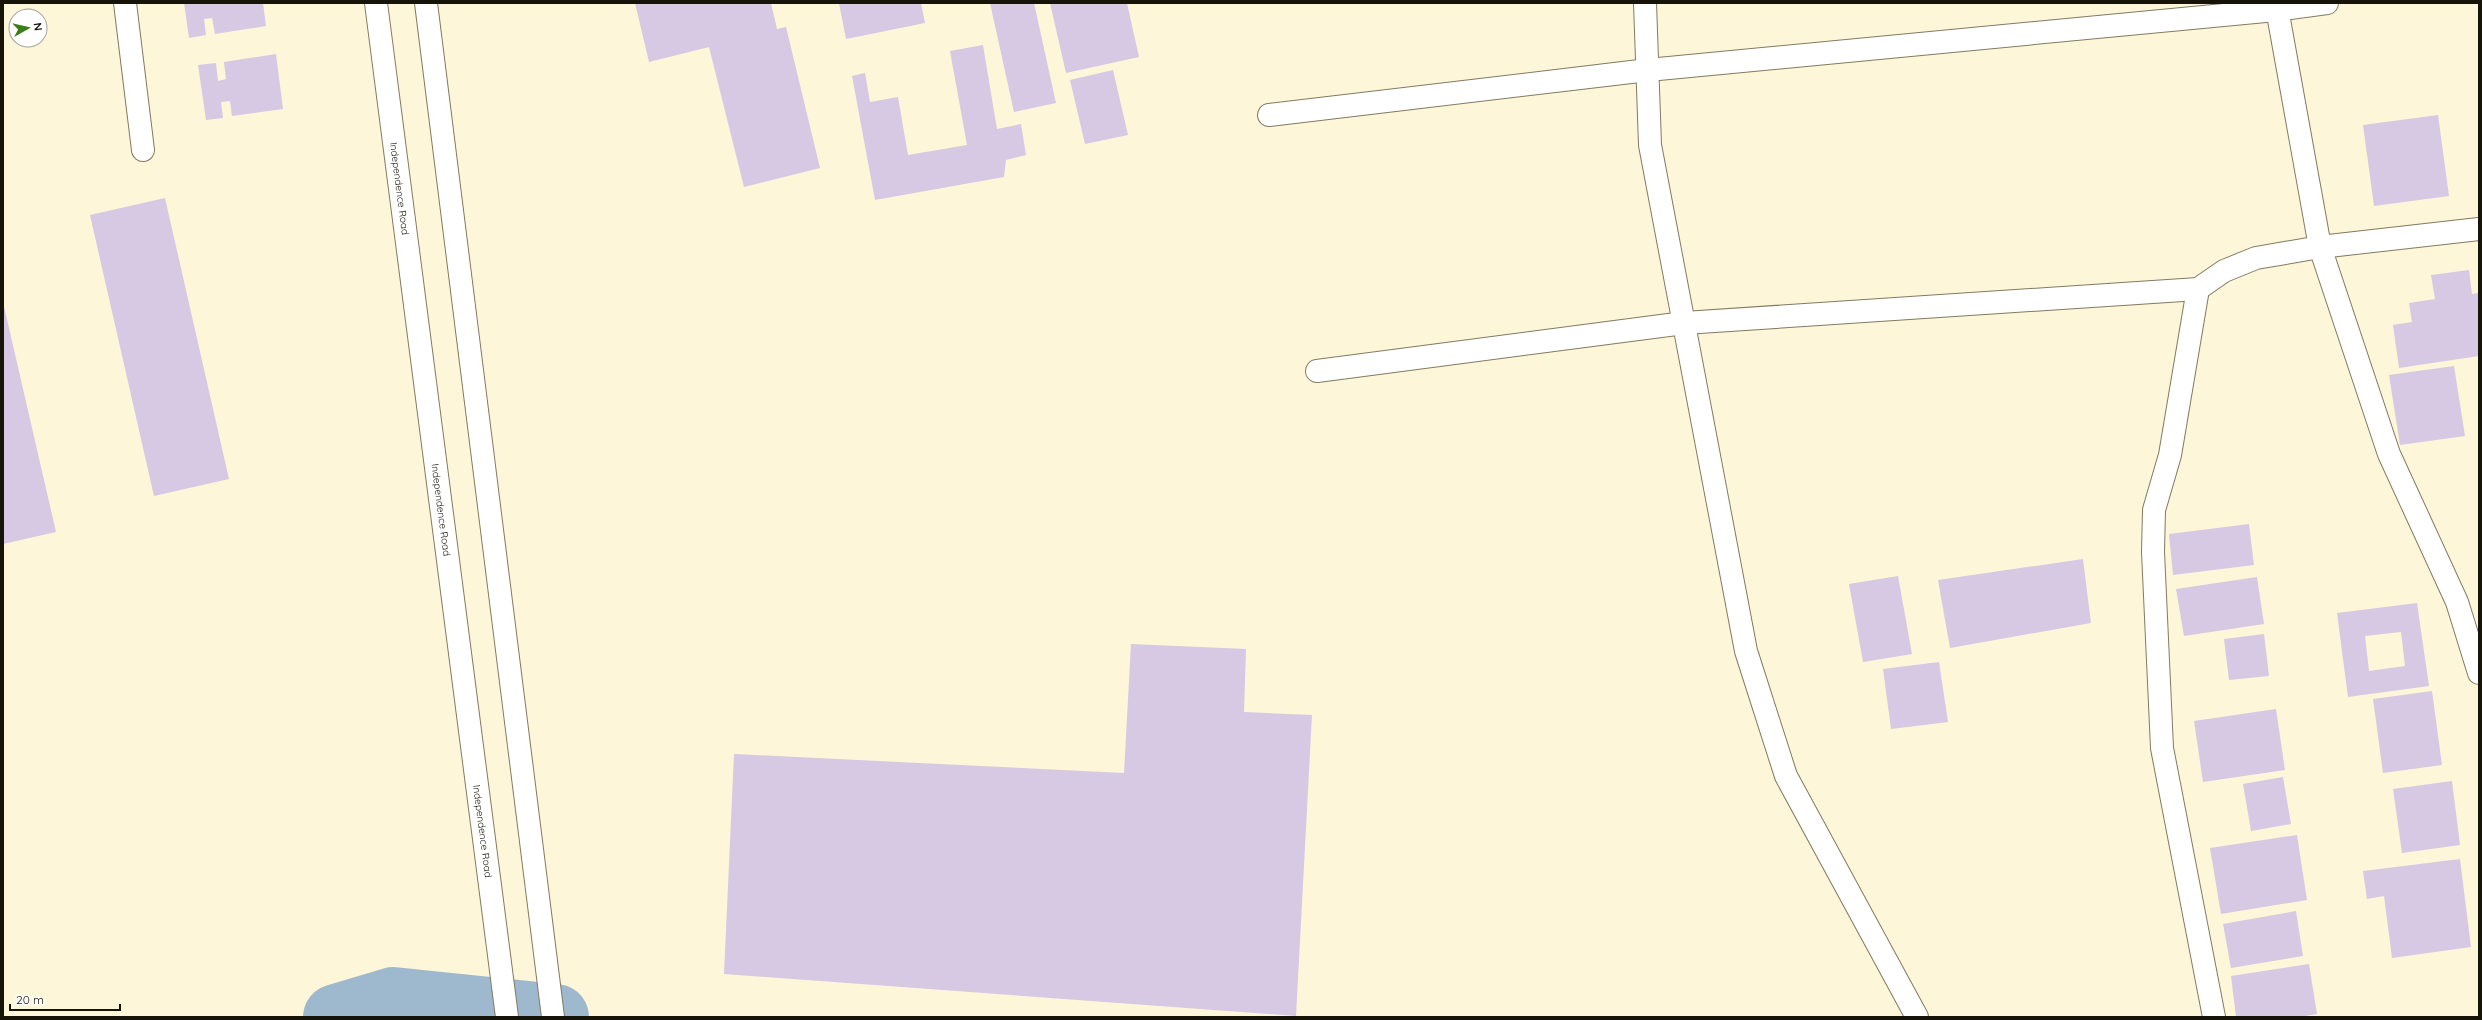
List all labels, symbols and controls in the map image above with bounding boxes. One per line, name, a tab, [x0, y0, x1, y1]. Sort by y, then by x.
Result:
north arrow	[8, 8, 48, 48]
text: N	[30, 22, 45, 32]
street label: Independence Road	[388, 141, 412, 236]
street label: Independence Road	[429, 463, 454, 557]
street label: Independence Road	[471, 784, 495, 878]
scale bar	[10, 986, 120, 1012]
text: 20 m	[16, 992, 44, 1007]

